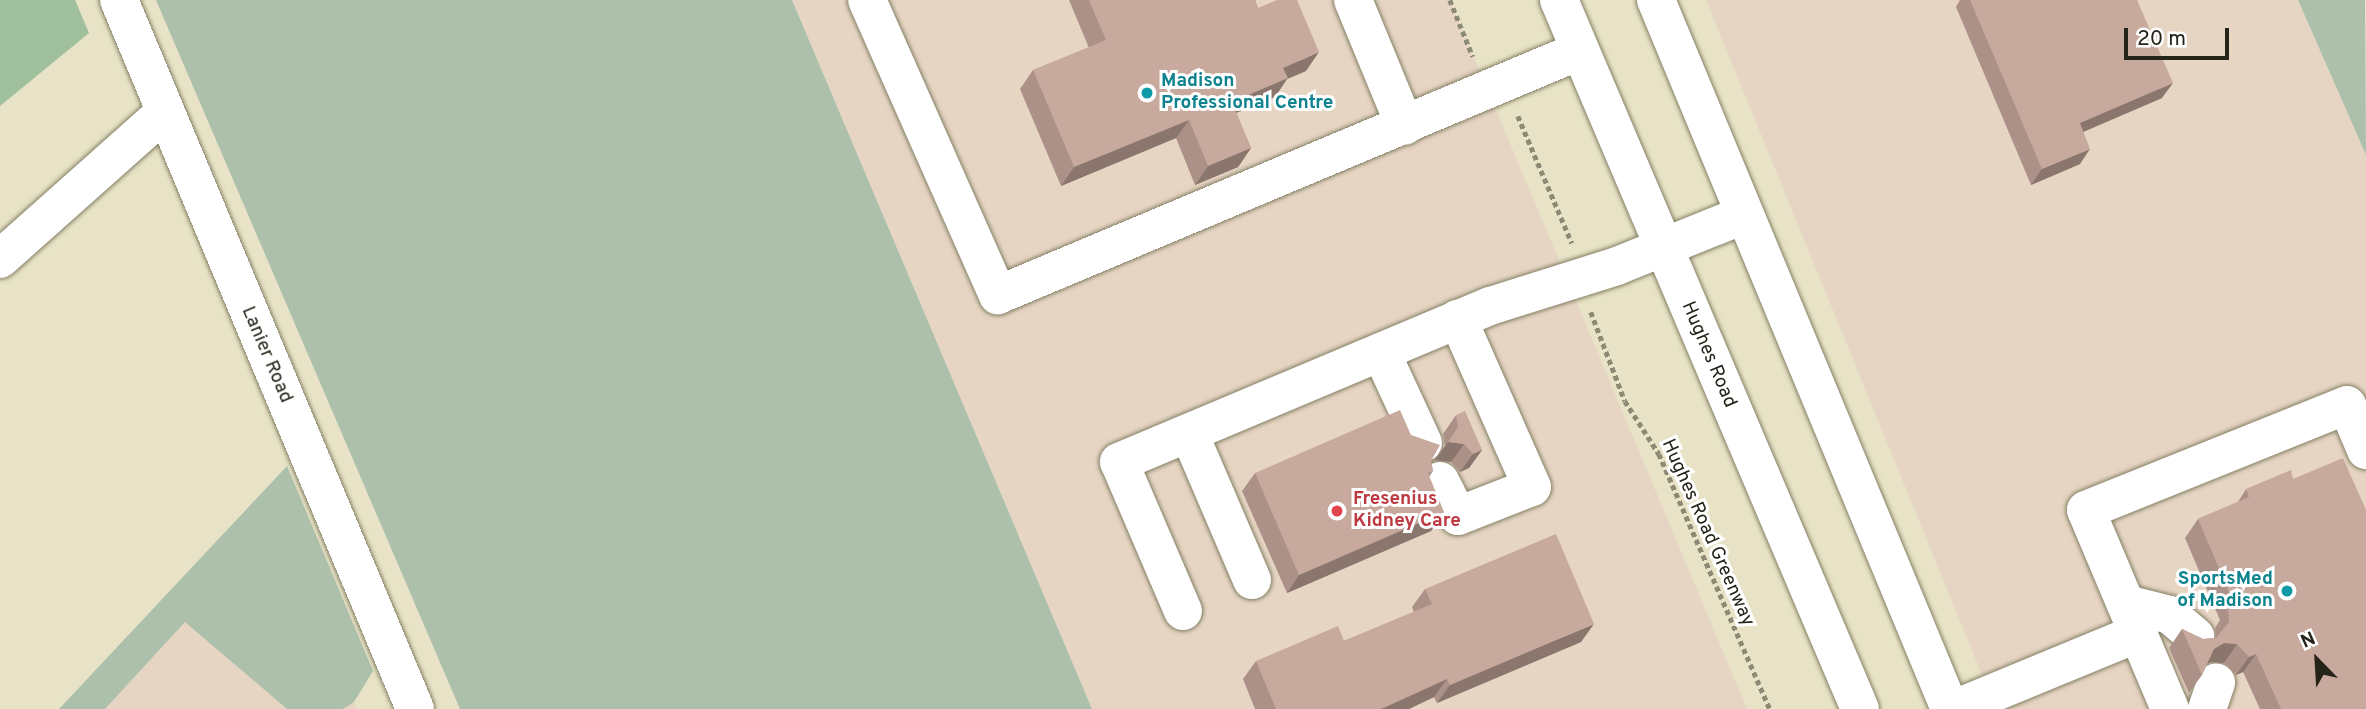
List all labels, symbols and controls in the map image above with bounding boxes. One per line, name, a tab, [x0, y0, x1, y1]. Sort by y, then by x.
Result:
scale bar	[2128, 14, 2233, 58]
text: 20 m	[2137, 26, 2186, 53]
place label: Madison Professional Centre	[1161, 71, 1333, 115]
marker: Madison Professional Centre	[1139, 85, 1155, 101]
street label: Hughes Road	[1675, 299, 1741, 411]
street label: Lanier Road	[235, 303, 297, 407]
street label: Hughes Road Greenway	[1655, 436, 1759, 630]
place label: Fresenius Kidney Care	[1353, 489, 1461, 533]
marker: Fresenius Kidney Care	[1327, 501, 1347, 521]
place label: SportsMed of Madison	[2177, 569, 2273, 613]
marker: SportsMed of Madison	[2279, 583, 2295, 599]
north arrow	[2282, 625, 2352, 695]
text: N	[2297, 627, 2320, 655]

